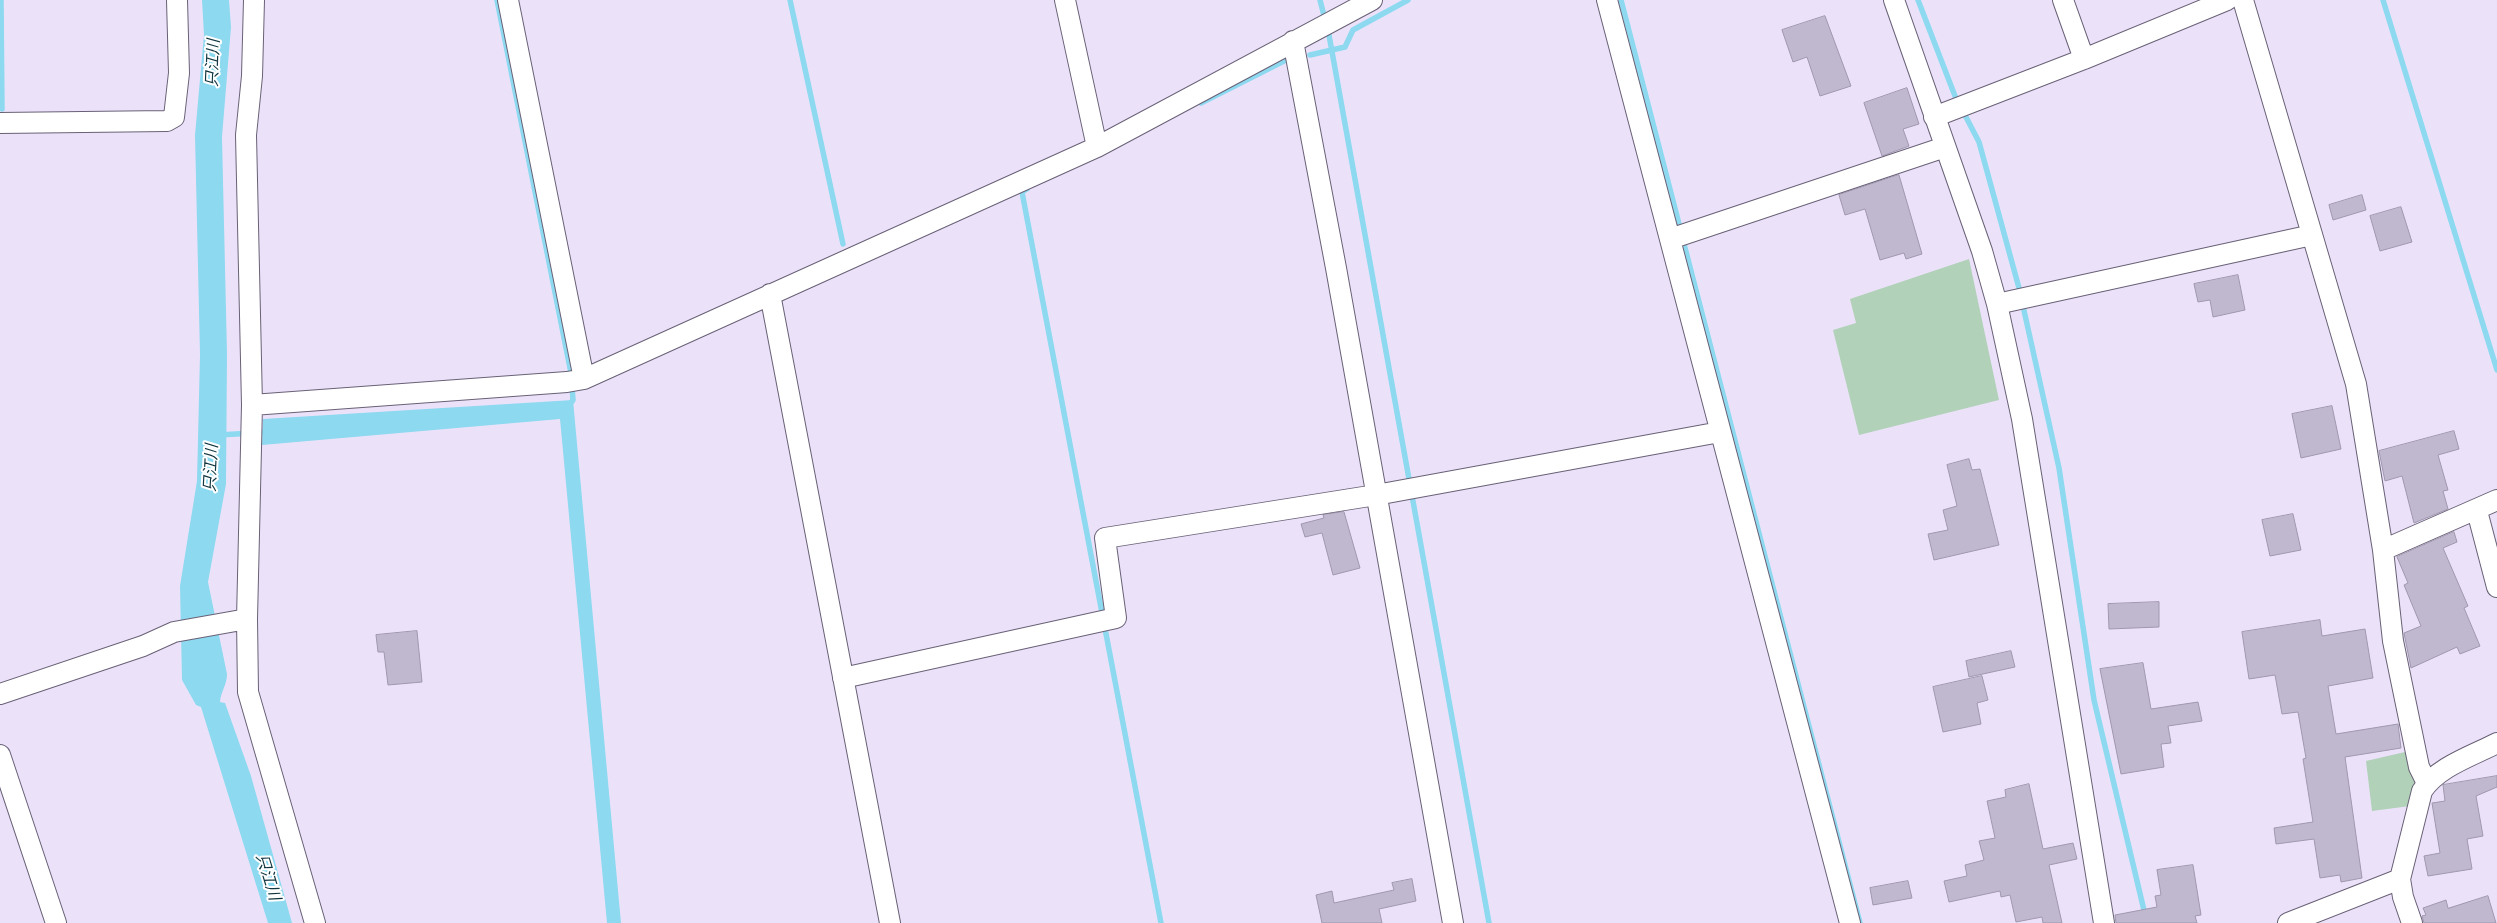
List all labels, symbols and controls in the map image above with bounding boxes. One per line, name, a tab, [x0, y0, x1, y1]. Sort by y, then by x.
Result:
water label: 只江川	[203, 39, 223, 87]
water label: 只江川	[200, 444, 222, 492]
water label: 只江川	[252, 851, 284, 903]

